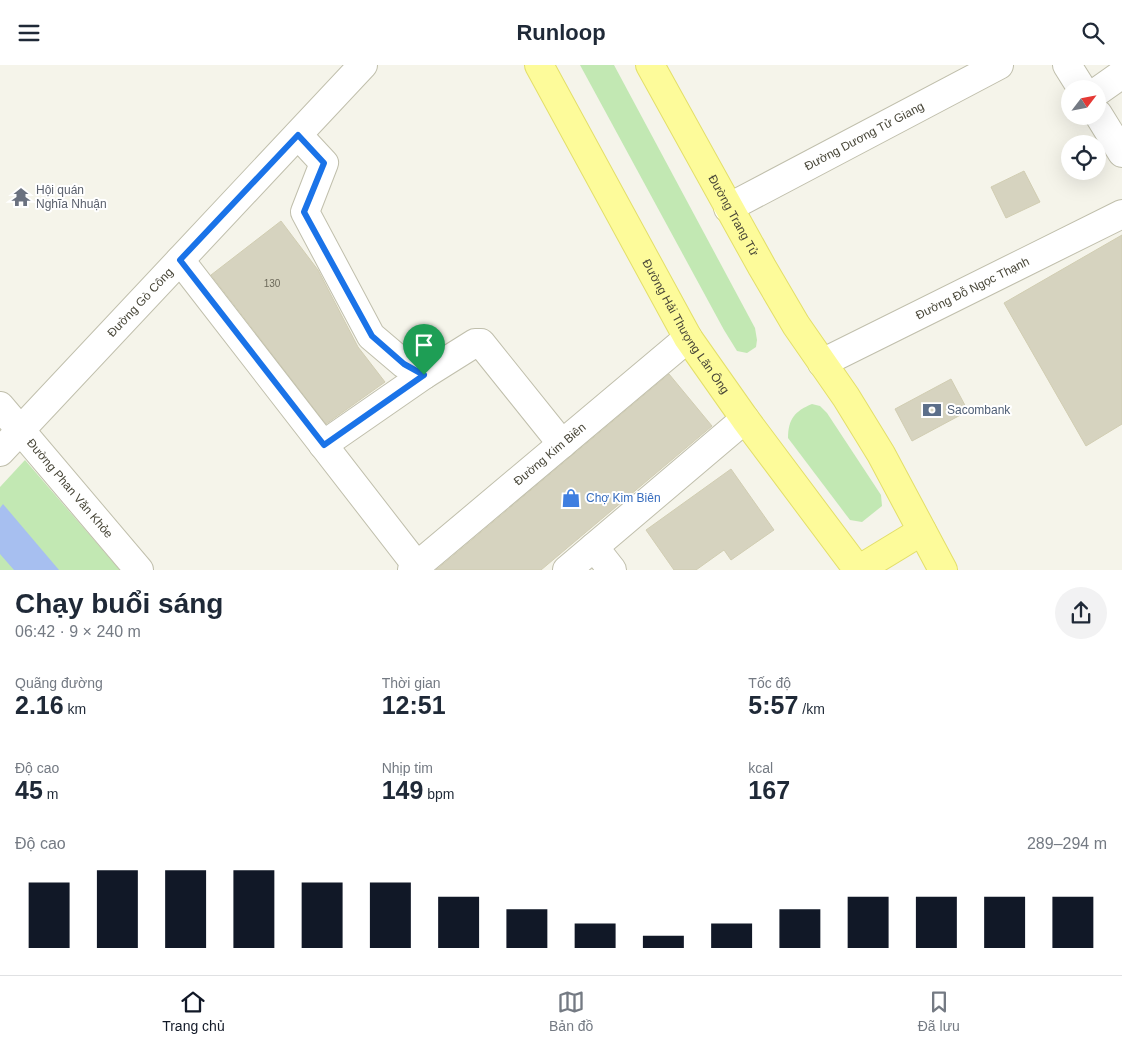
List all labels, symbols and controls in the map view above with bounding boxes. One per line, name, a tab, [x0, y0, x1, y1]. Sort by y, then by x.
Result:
icon: menu	[15, 19, 43, 47]
icon: search	[1079, 19, 1107, 47]
text: Runloop	[516, 20, 606, 45]
north arrow	[1061, 80, 1106, 125]
map controls	[1061, 80, 1106, 180]
street label: Đường Dương Tử Giang	[802, 99, 926, 173]
button: locate	[1061, 135, 1106, 180]
street label: Đường Trang Tử	[705, 172, 761, 258]
place label: Hội quán Nghĩa Nhuận	[36, 183, 107, 211]
temple icon: Hội quán Nghĩa Nhuận	[10, 186, 32, 208]
street label: Đường Đỗ Ngọc Thạnh	[913, 254, 1032, 322]
street label: Đường Hải Thượng Lãn Ông	[639, 257, 732, 397]
street label: Đường Gò Công	[105, 265, 176, 340]
house number: 130	[264, 278, 281, 289]
pin	[403, 324, 445, 375]
icon: arrive	[410, 331, 438, 359]
bank icon: Sacombank	[921, 399, 943, 421]
place label: Sacombank	[947, 403, 1011, 417]
street label: Đường Kim Biên	[511, 420, 589, 488]
street label: Đường Phan Văn Khỏe	[24, 436, 116, 541]
shop icon: Chợ Kim Biên	[560, 487, 582, 509]
place label: Chợ Kim Biên	[586, 491, 661, 505]
button: share	[1055, 587, 1107, 639]
text: Chạy buổi sáng	[15, 588, 223, 619]
text: 06:42 · 9 × 240 m	[15, 623, 141, 640]
text: Quãng đường	[15, 675, 103, 691]
text: Thời gian	[382, 675, 441, 691]
text: Tốc độ	[748, 675, 791, 691]
text: 2.16	[15, 691, 64, 719]
text: 12:51	[382, 691, 446, 719]
text: 5:57	[748, 691, 798, 719]
text: km	[64, 701, 86, 717]
text: /km	[798, 701, 825, 717]
text: Độ cao	[15, 760, 59, 776]
text: Nhịp tim	[382, 760, 433, 776]
text: kcal	[748, 760, 773, 776]
text: 45	[15, 776, 43, 804]
text: 149	[382, 776, 423, 804]
text: 167	[748, 776, 790, 804]
text: m	[43, 786, 58, 802]
text: bpm	[423, 786, 455, 802]
text: Độ cao	[15, 835, 66, 852]
text: 289–294 m	[1027, 835, 1107, 852]
tab: Trang chủ	[162, 988, 225, 1034]
tab: Bản đồ	[549, 988, 593, 1034]
tab: Đã lưu	[918, 988, 960, 1034]

